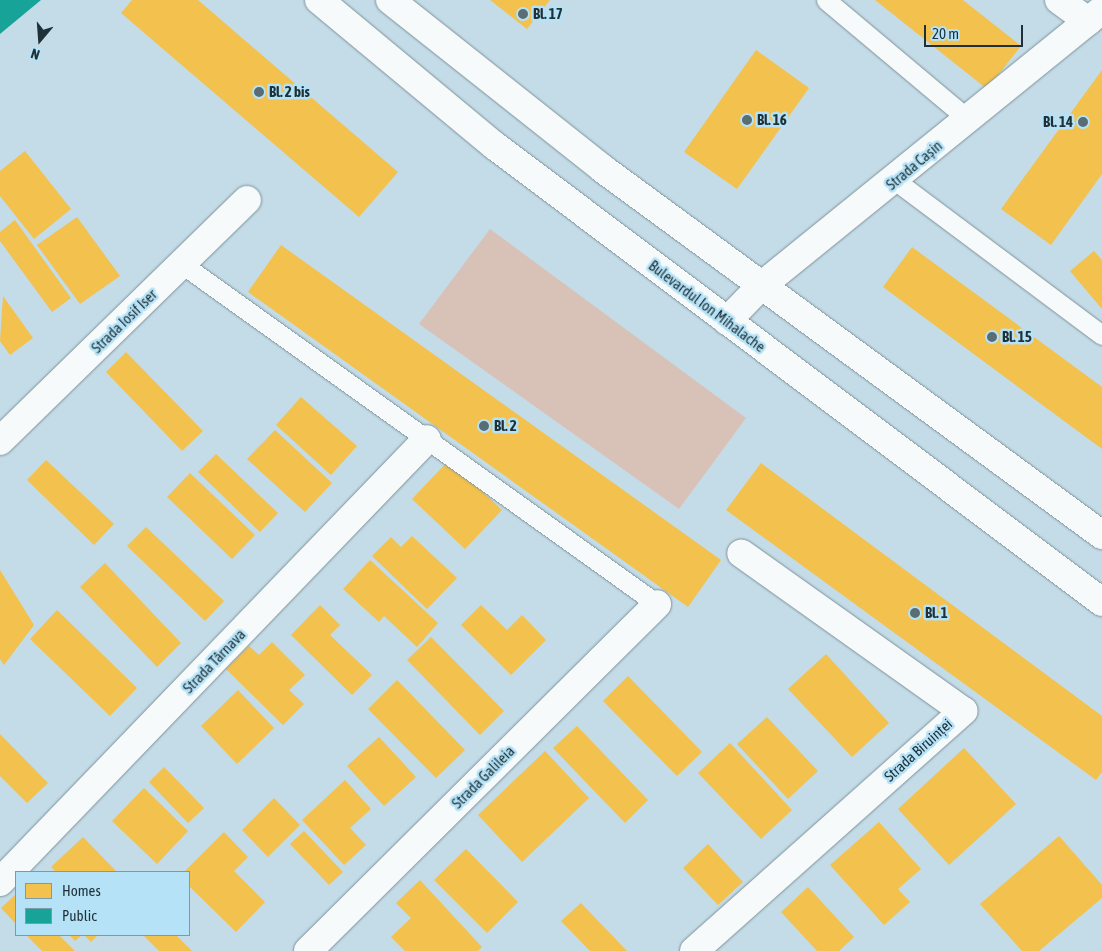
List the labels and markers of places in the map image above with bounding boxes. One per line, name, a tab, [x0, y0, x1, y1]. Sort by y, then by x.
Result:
place label: Bl. 17	[533, 5, 563, 23]
marker: Bl. 17	[517, 8, 529, 20]
place label: Bl. 2 bis	[269, 83, 310, 101]
marker: Bl. 2 bis	[253, 86, 265, 98]
place label: Bl. 16	[757, 111, 787, 129]
place label: Bl. 14	[1043, 113, 1073, 131]
marker: Bl. 16	[741, 114, 753, 126]
marker: Bl. 14	[1077, 116, 1089, 128]
place label: Bl. 15	[1002, 328, 1032, 346]
marker: Bl. 15	[986, 331, 998, 343]
place label: Bl. 2	[494, 417, 517, 435]
marker: Bl. 2	[478, 420, 490, 432]
place label: Bl. 1	[925, 604, 948, 622]
marker: Bl. 1	[909, 607, 921, 619]

